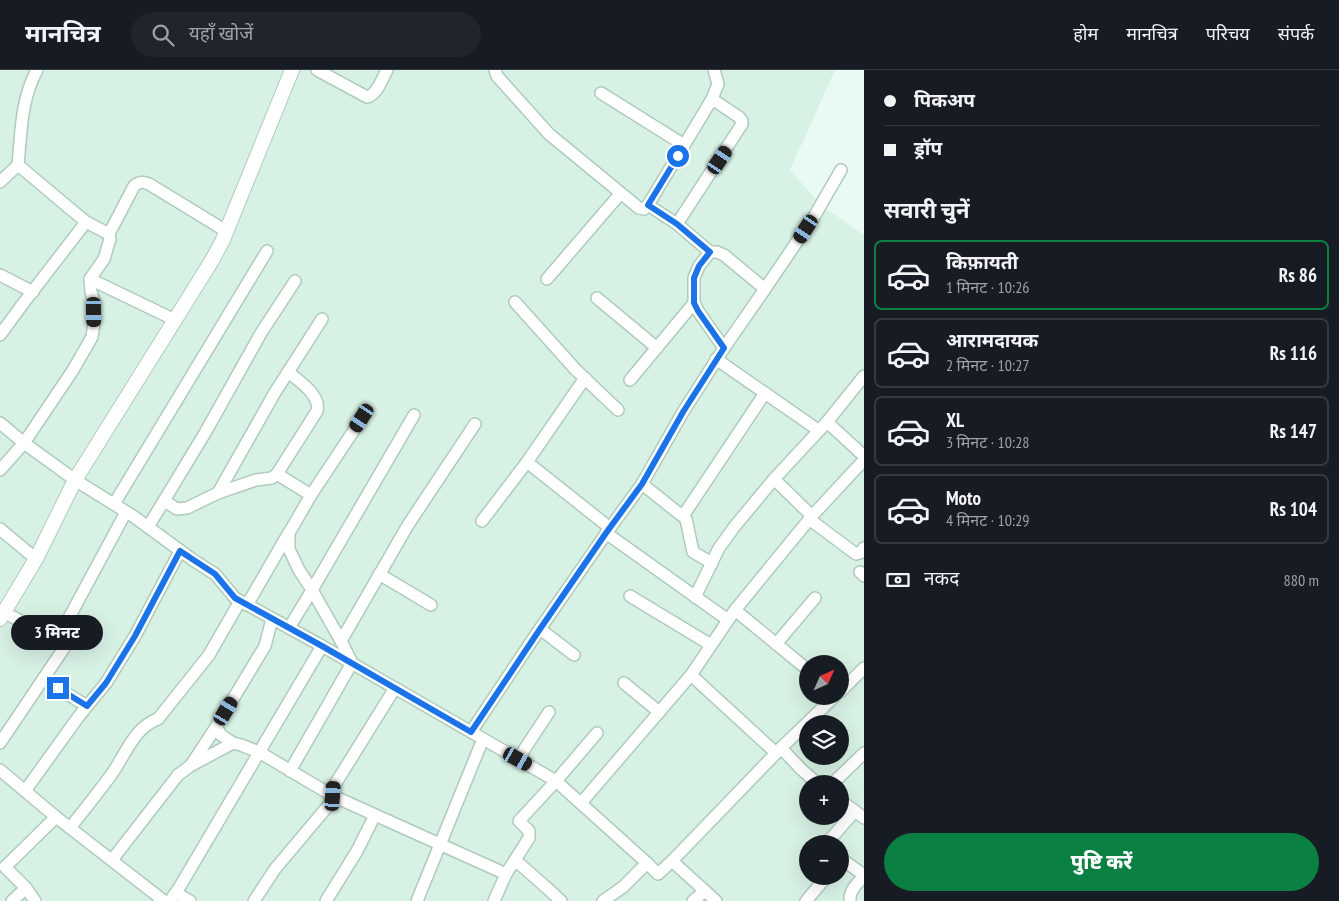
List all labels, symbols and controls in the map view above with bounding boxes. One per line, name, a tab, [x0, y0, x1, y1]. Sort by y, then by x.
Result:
search box	[131, 12, 481, 57]
text: मानचित्र	[25, 18, 101, 49]
icon: search	[149, 21, 177, 49]
text: यहाँ खोजें	[189, 21, 253, 45]
text: होम	[1073, 22, 1098, 45]
text: मानचित्र	[1126, 22, 1178, 45]
text: परिचय	[1206, 22, 1250, 45]
text: संपर्क	[1278, 22, 1314, 45]
text: पिकअप	[914, 88, 975, 112]
text: ड्रॉप	[914, 136, 942, 160]
car	[705, 143, 734, 177]
route start	[667, 145, 689, 167]
text: सवारी चुनें	[884, 196, 969, 224]
car	[791, 212, 820, 246]
text: किफ़ायती	[946, 250, 1018, 274]
icon: car	[886, 253, 931, 298]
text: Rs 86	[1279, 263, 1317, 287]
text: 1 मिनट · 10:26	[946, 277, 1030, 297]
car	[86, 297, 101, 327]
text: आरामदायक	[946, 328, 1038, 352]
icon: car	[886, 331, 931, 376]
text: Rs 116	[1270, 341, 1317, 365]
text: 2 मिनट · 10:27	[946, 355, 1030, 375]
car	[347, 401, 376, 435]
text: XL	[946, 408, 964, 432]
icon: car	[886, 409, 931, 454]
text: Rs 147	[1270, 419, 1317, 443]
text: 3 मिनट · 10:28	[946, 432, 1030, 452]
text: Moto	[946, 486, 981, 510]
icon: car	[886, 487, 931, 532]
text: Rs 104	[1270, 497, 1317, 521]
text: 4 मिनट · 10:29	[946, 510, 1030, 530]
icon: cash	[884, 566, 912, 594]
text: नकद	[924, 566, 959, 590]
text: 880 m	[1284, 570, 1319, 590]
callout: 3 मिनट	[12, 616, 104, 650]
text: 3 मिनट	[34, 622, 80, 642]
north arrow	[799, 655, 849, 705]
map controls	[799, 655, 849, 885]
route end	[47, 677, 69, 699]
car	[211, 694, 240, 728]
button: layers	[799, 715, 849, 765]
car	[501, 745, 534, 773]
button: +	[799, 775, 849, 825]
car	[324, 781, 341, 811]
button: पुष्टि करें	[884, 833, 1319, 891]
button: −	[799, 835, 849, 885]

